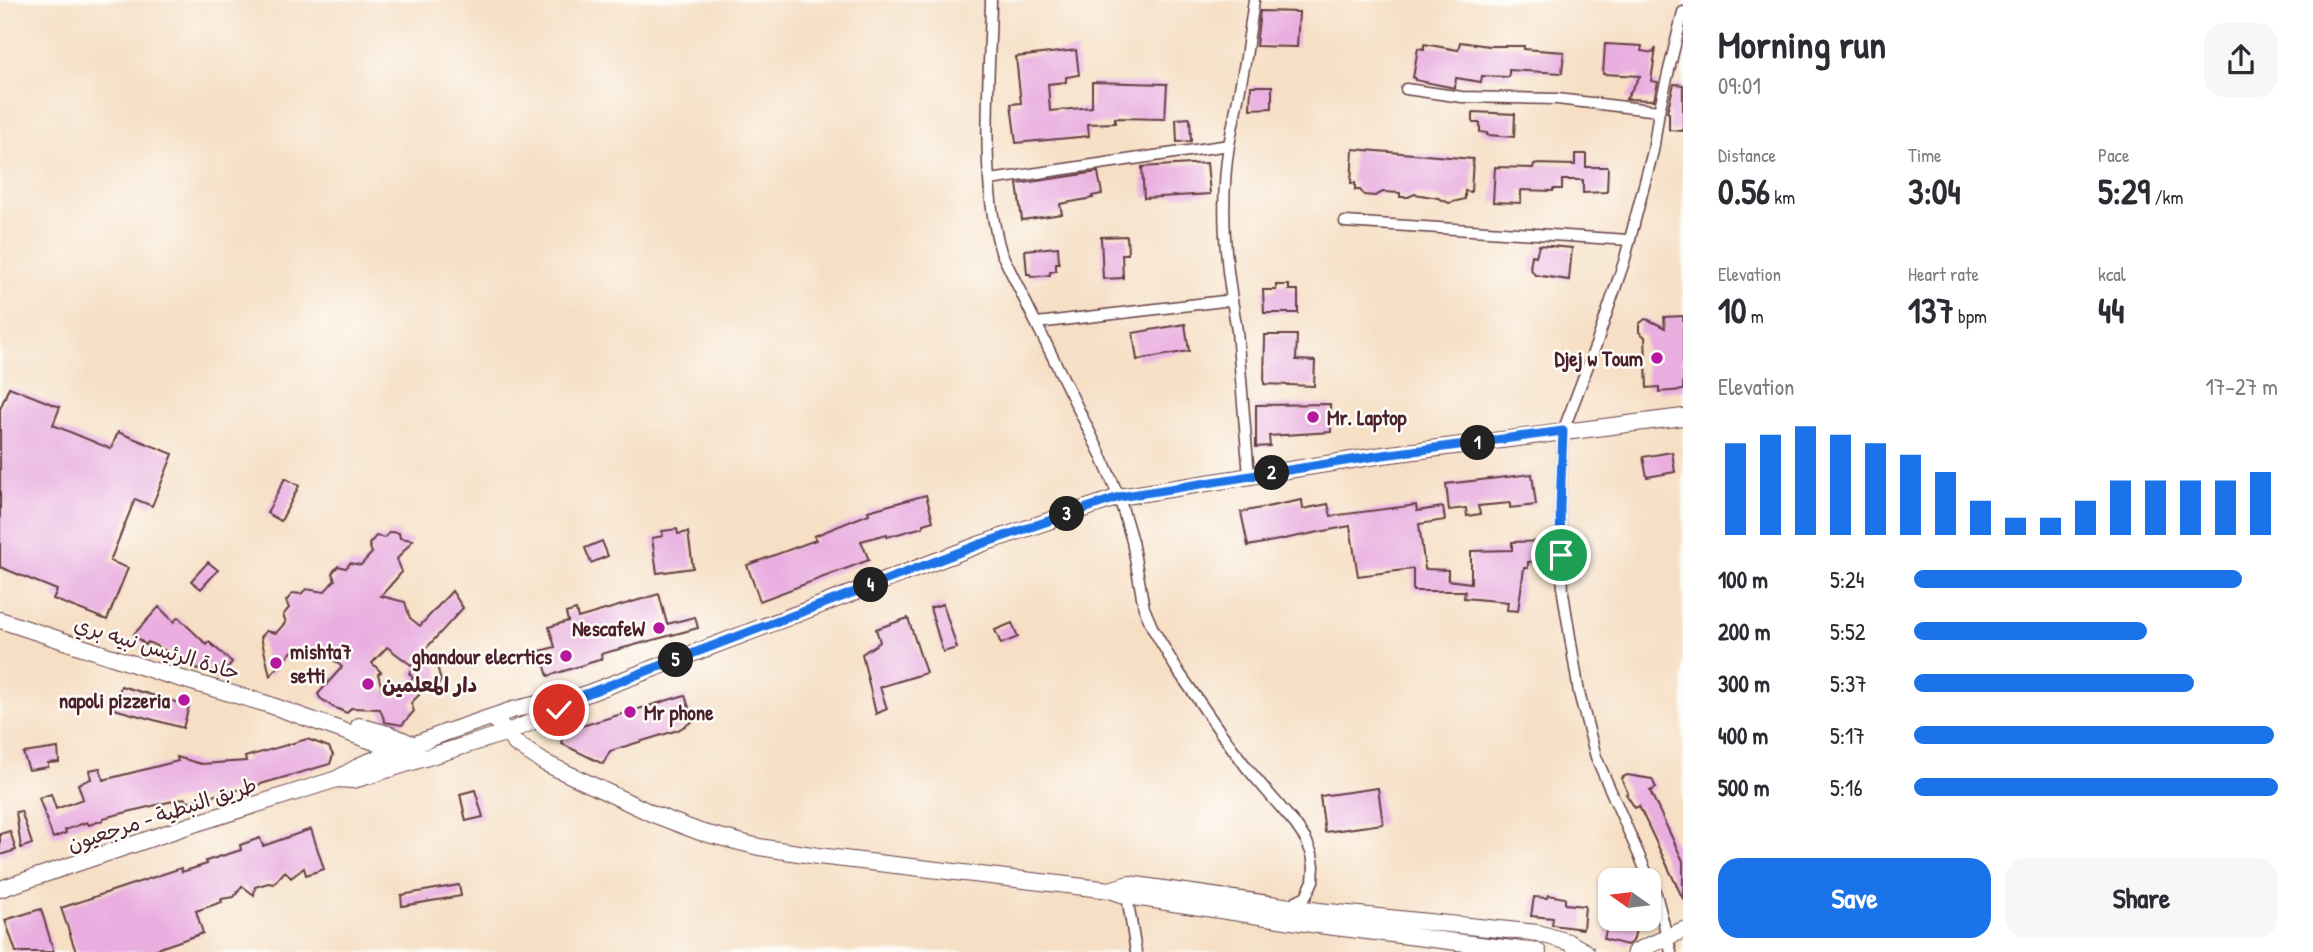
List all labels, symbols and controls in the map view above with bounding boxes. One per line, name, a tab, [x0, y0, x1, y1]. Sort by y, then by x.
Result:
text: Morning run	[1718, 18, 1886, 70]
button: share	[2204, 23, 2278, 97]
text: 09:01	[1718, 70, 1761, 101]
text: Distance	[1718, 142, 1776, 168]
text: Time	[1908, 142, 1942, 168]
text: Pace	[2098, 142, 2130, 168]
text: 0.56	[1718, 168, 1770, 215]
text: 3:04	[1908, 168, 1961, 215]
text: 5:29	[2098, 168, 2150, 215]
text: km	[1770, 184, 1795, 210]
text: /km	[2150, 184, 2183, 210]
text: Elevation	[1718, 261, 1781, 287]
text: Heart rate	[1908, 261, 1979, 287]
text: kcal	[2098, 261, 2126, 287]
text: 10	[1718, 287, 1746, 334]
text: 137	[1908, 287, 1954, 334]
text: 44	[2098, 287, 2124, 334]
text: m	[1746, 303, 1764, 329]
text: bpm	[1954, 303, 1987, 329]
place label: Djej w Toum	[1554, 344, 1643, 373]
marker: Djej w Toum	[1649, 350, 1665, 366]
text: Elevation	[1718, 371, 1794, 402]
text: 17–27 m	[2206, 371, 2278, 402]
place label: Mr. Laptop	[1327, 403, 1408, 433]
marker: Mr. Laptop	[1305, 409, 1321, 425]
pin: 1	[1460, 426, 1496, 460]
text: 1	[1474, 429, 1481, 455]
pin: 2	[1254, 456, 1290, 490]
text: 2	[1267, 459, 1276, 485]
pin: 3	[1050, 496, 1084, 532]
text: 3	[1062, 500, 1071, 526]
pin	[1531, 525, 1591, 585]
icon: arrive	[1542, 536, 1580, 574]
text: 100 m	[1718, 564, 1768, 595]
text: 5:24	[1830, 564, 1864, 595]
pin: 4	[854, 568, 888, 602]
text: 4	[867, 571, 874, 597]
street label: جادة الرئيس نبيه بري	[70, 609, 243, 688]
place label: NescafeW	[572, 614, 646, 643]
text: 200 m	[1718, 616, 1770, 647]
text: 5:52	[1830, 616, 1866, 647]
marker: NescafeW	[651, 620, 667, 636]
place label: mishta7 setti	[290, 637, 352, 690]
place label: ghandour elecrtics	[411, 642, 552, 672]
pin: 5	[658, 642, 694, 678]
text: 5	[671, 646, 680, 672]
marker: ghandour elecrtics	[558, 648, 574, 664]
marker: mishta7 setti	[268, 655, 284, 671]
text: 300 m	[1718, 668, 1770, 699]
text: 5:37	[1830, 668, 1867, 699]
place label: دار المعلمين	[382, 670, 477, 699]
marker: دار المعلمين	[360, 676, 376, 692]
pin	[529, 680, 589, 740]
place label: napoli pizzeria	[59, 686, 171, 716]
icon: check	[540, 691, 578, 729]
marker: napoli pizzeria	[176, 692, 192, 708]
place label: Mr phone	[644, 698, 714, 728]
marker: Mr phone	[622, 704, 638, 720]
text: 400 m	[1718, 720, 1768, 751]
text: 5:17	[1830, 720, 1865, 751]
street label: طريق النبطية - مرجعيون	[64, 770, 260, 858]
text: 500 m	[1718, 772, 1769, 803]
text: 5:16	[1830, 772, 1863, 803]
button: Save	[1718, 858, 1991, 938]
button: Share	[2005, 858, 2278, 938]
north arrow	[1598, 868, 1661, 931]
map controls	[1598, 868, 1661, 931]

